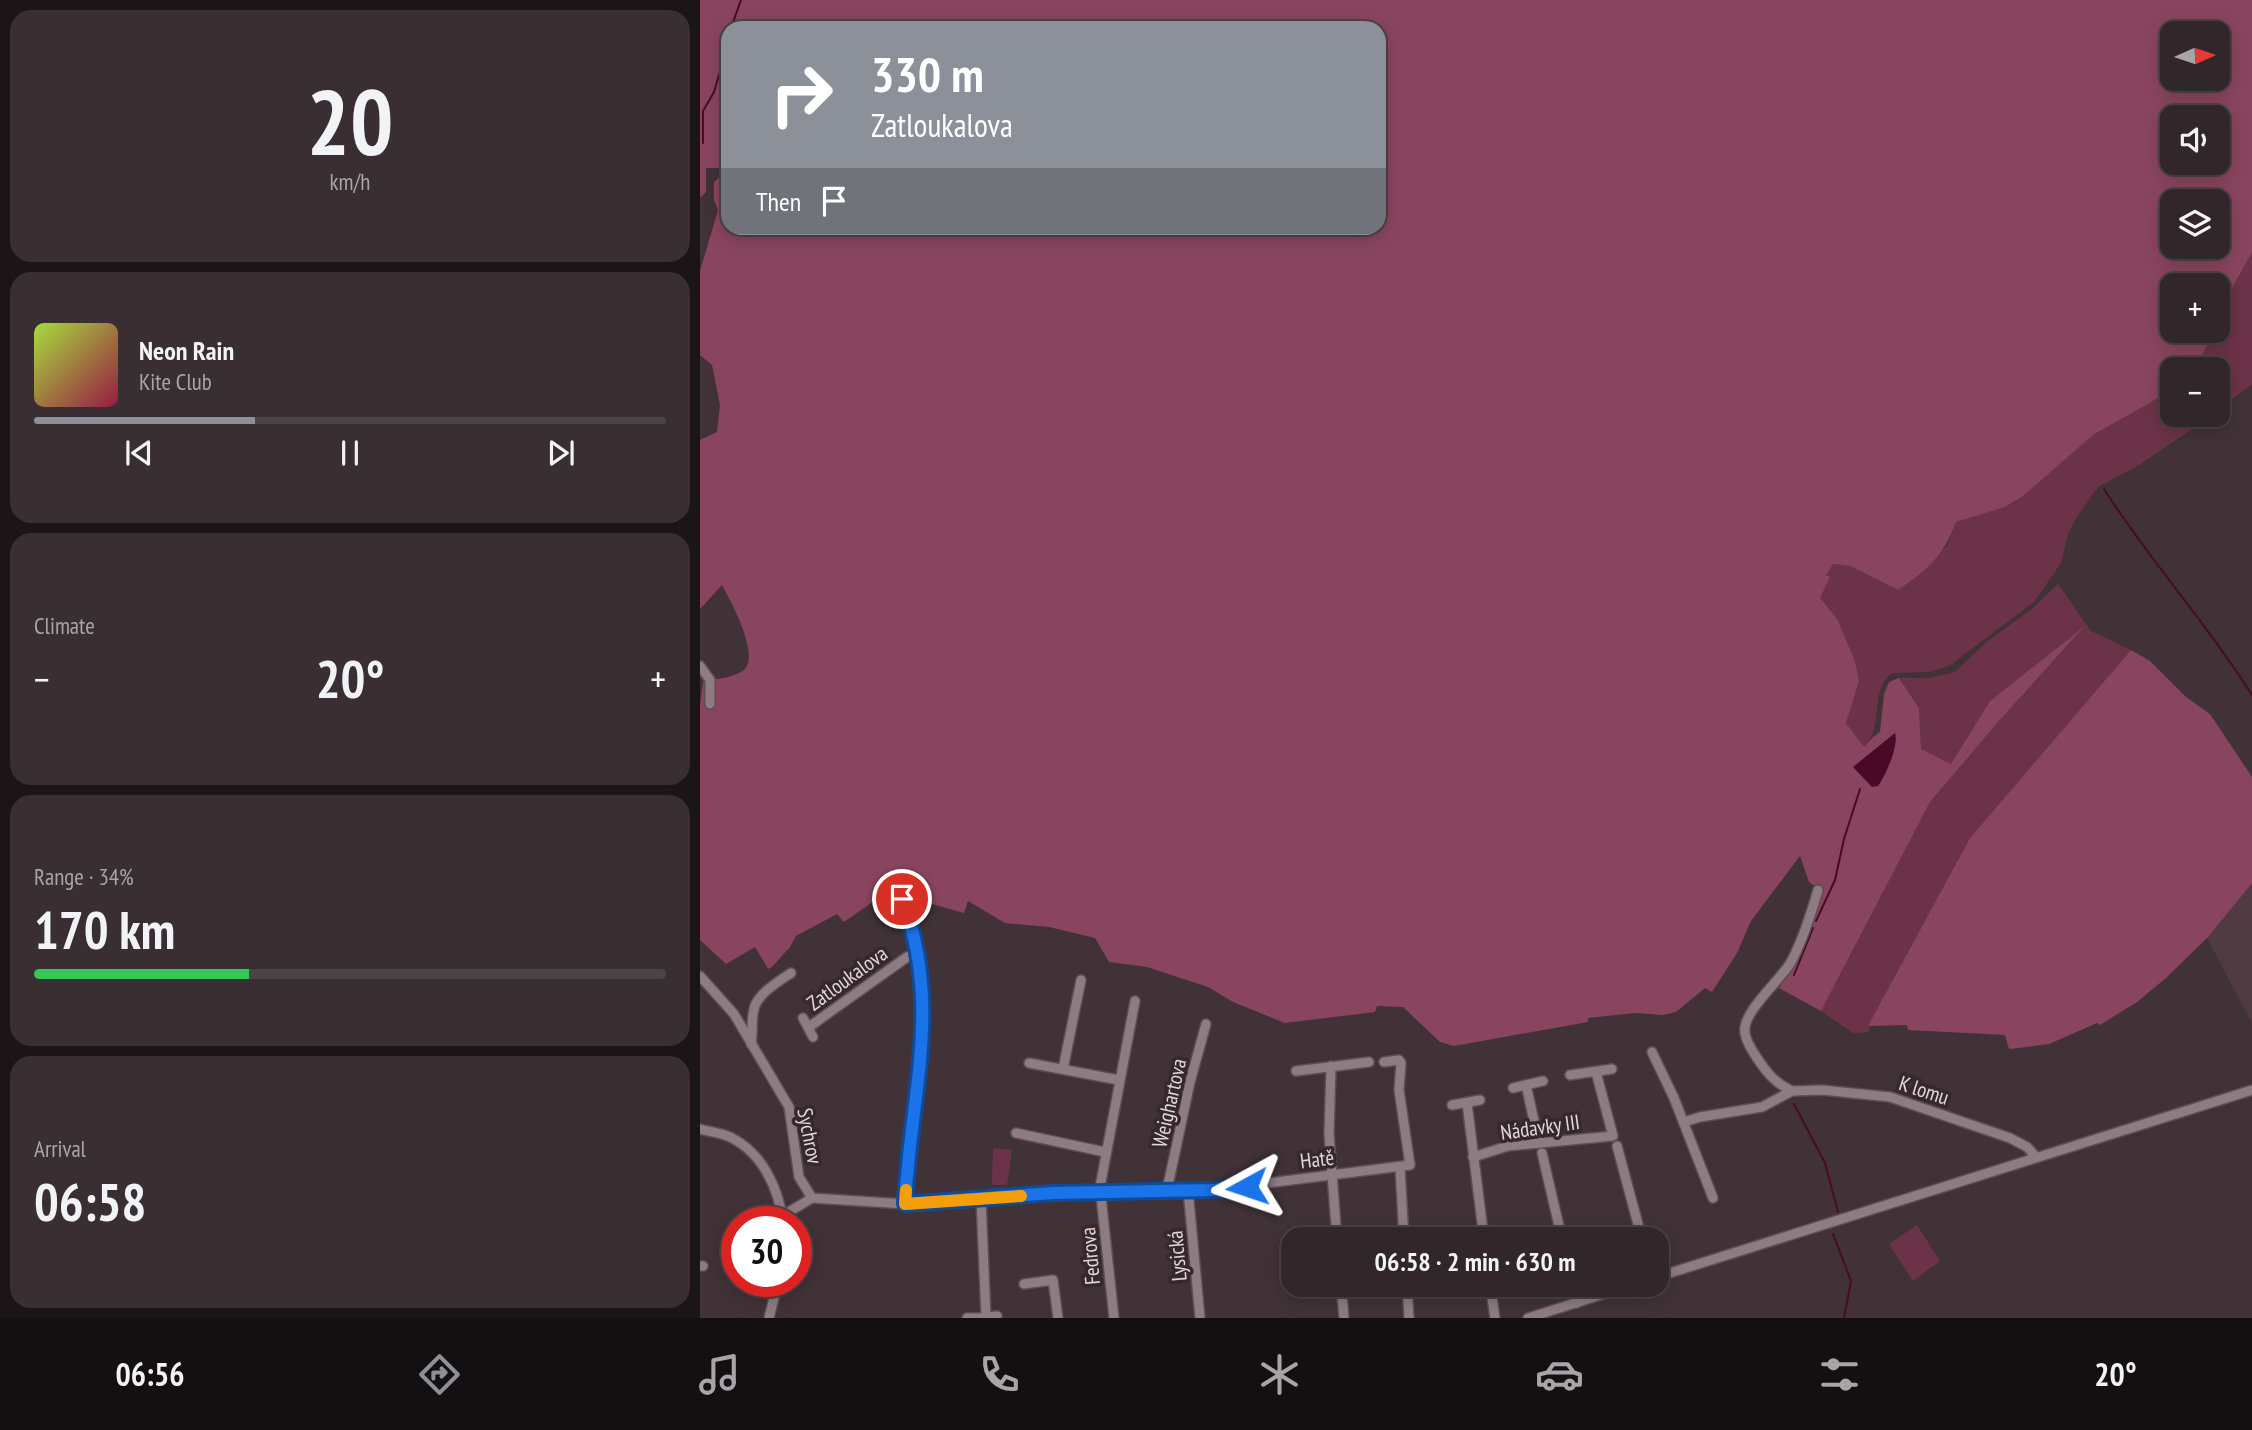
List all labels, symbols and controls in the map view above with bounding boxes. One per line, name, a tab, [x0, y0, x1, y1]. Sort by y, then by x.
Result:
north arrow	[2160, 21, 2230, 91]
map controls	[2160, 21, 2230, 427]
text: 330 m	[871, 42, 984, 106]
icon: right	[756, 49, 847, 140]
text: 20	[307, 62, 394, 180]
text: Zatloukalova	[871, 104, 1013, 146]
button: sound	[2160, 105, 2230, 175]
text: km/h	[330, 167, 370, 196]
icon: arrive	[815, 182, 853, 220]
text: Then	[756, 185, 801, 218]
button: layers	[2160, 189, 2230, 259]
button: +	[2160, 273, 2230, 343]
text: Neon Rain	[139, 334, 234, 367]
button: −	[2160, 357, 2230, 427]
text: Kite Club	[139, 367, 212, 396]
icon: previous	[120, 434, 158, 472]
icon: pause	[331, 434, 369, 472]
icon: next	[542, 434, 580, 472]
text: Climate	[34, 611, 95, 640]
text: 20°	[316, 645, 384, 712]
text: −	[34, 654, 50, 703]
text: +	[650, 654, 666, 703]
text: Range · 34%	[34, 862, 134, 891]
pin	[872, 869, 932, 929]
icon: arrive	[883, 880, 921, 918]
text: 170 km	[34, 896, 175, 963]
street label: Zatloukalova	[801, 940, 893, 1016]
street label: Weighartova	[1146, 1056, 1192, 1150]
street label: K lomu	[1896, 1069, 1952, 1111]
street label: Sychrov	[791, 1106, 829, 1167]
street label: Nádavky III	[1499, 1108, 1581, 1146]
text: Arrival	[34, 1134, 86, 1163]
street label: Hatě	[1299, 1144, 1335, 1174]
position arrow	[1210, 1150, 1284, 1224]
text: 06:58	[34, 1168, 146, 1235]
speed limit sign: 30	[721, 1206, 812, 1297]
street label: Fedrova	[1074, 1226, 1106, 1286]
street label: Lysická	[1161, 1230, 1193, 1282]
text: 06:58 · 2 min · 630 m	[1375, 1245, 1575, 1278]
icon: directions	[415, 1350, 464, 1399]
icon: music	[695, 1350, 744, 1399]
icon: phone	[975, 1350, 1024, 1399]
icon: climate	[1255, 1350, 1304, 1399]
icon: car	[1535, 1350, 1584, 1399]
icon: filters	[1815, 1350, 1864, 1399]
text: 06:56	[115, 1353, 185, 1395]
text: 20°	[2094, 1353, 2137, 1395]

